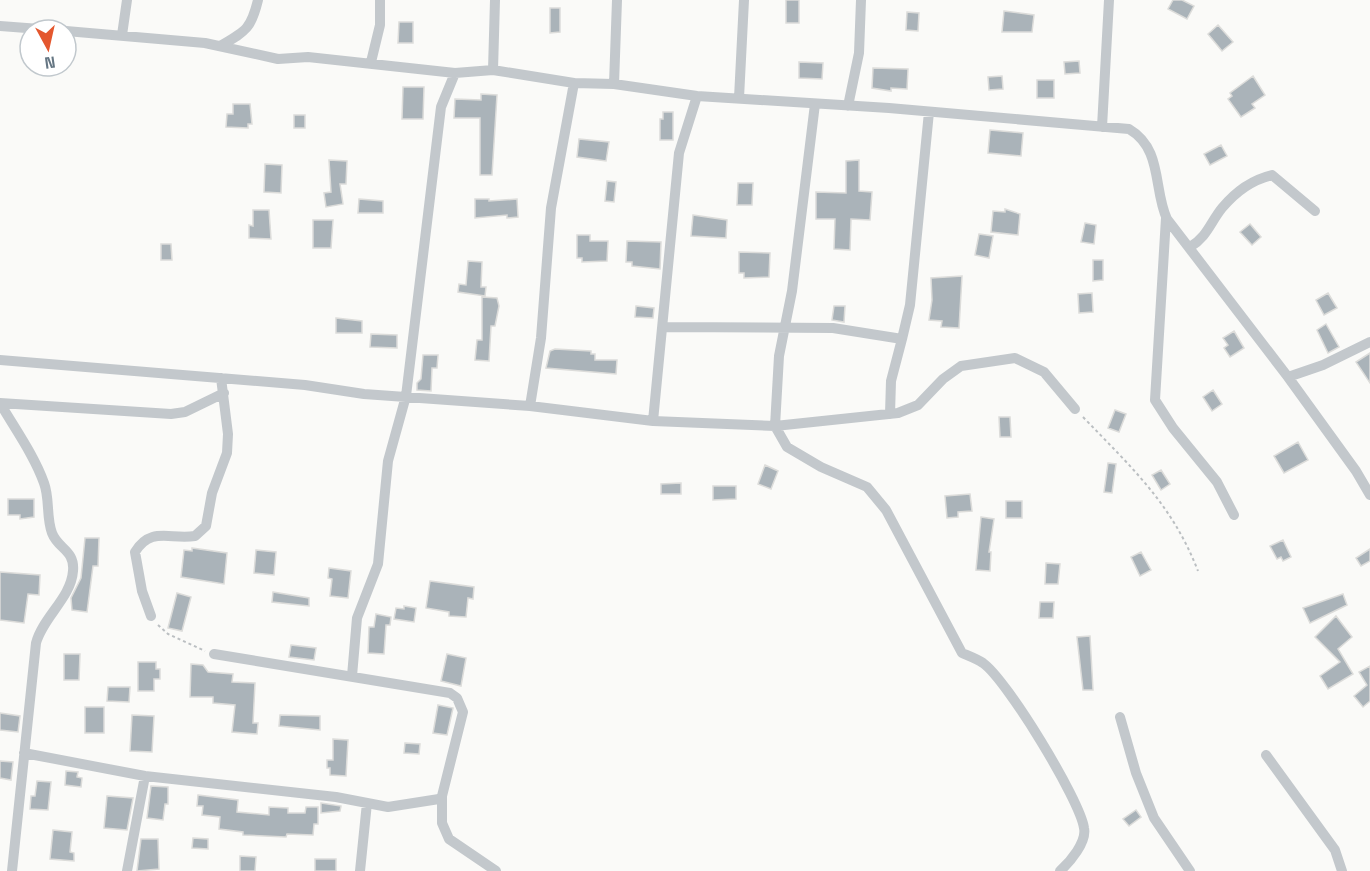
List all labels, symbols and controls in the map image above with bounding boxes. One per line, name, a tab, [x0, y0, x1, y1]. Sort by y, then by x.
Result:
north arrow	[18, 18, 78, 78]
text: N	[43, 51, 57, 74]

